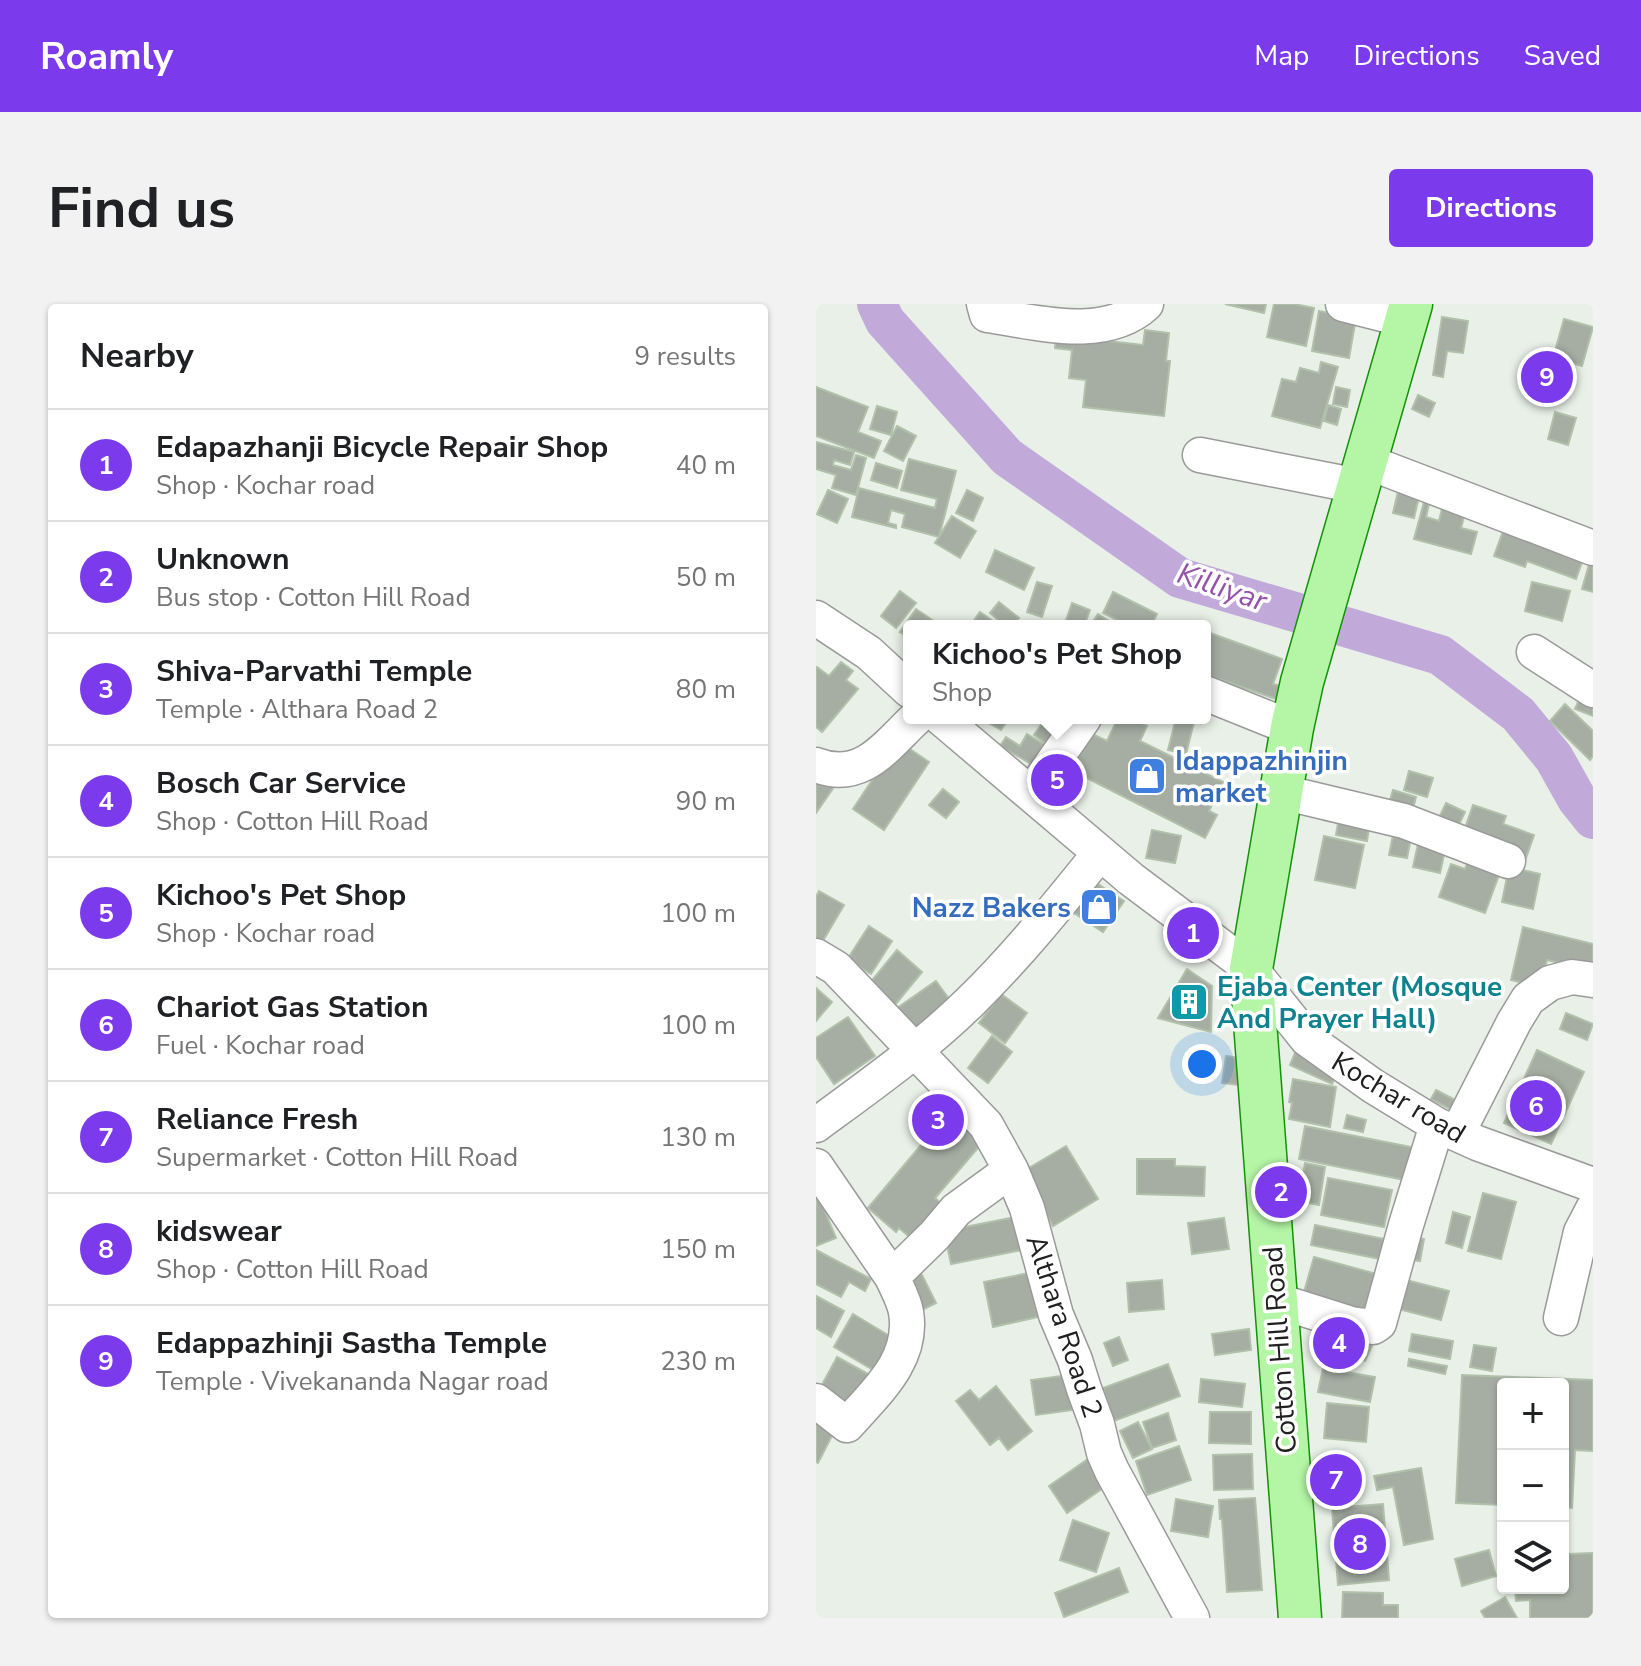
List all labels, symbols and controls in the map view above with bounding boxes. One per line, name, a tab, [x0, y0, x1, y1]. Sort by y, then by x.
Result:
text: Roamly	[40, 31, 173, 82]
text: Map	[1254, 37, 1309, 75]
text: Directions	[1353, 37, 1480, 75]
text: Saved	[1524, 37, 1601, 75]
button: Directions	[1389, 169, 1593, 247]
text: Find us	[48, 170, 235, 247]
text: Nearby	[80, 333, 194, 379]
text: 9 results	[635, 339, 736, 374]
pin: 9	[1521, 347, 1573, 407]
text: Edapazhanji Bicycle Repair Shop	[156, 427, 608, 468]
text: 1	[98, 448, 114, 483]
text: 40 m	[676, 448, 736, 483]
text: Shop · Kochar road	[156, 468, 375, 503]
text: Unknown	[156, 539, 289, 580]
water label: Killiyar	[1172, 553, 1273, 622]
text: 2	[98, 560, 114, 595]
text: 50 m	[676, 560, 736, 595]
text: Bus stop · Cotton Hill Road	[156, 580, 471, 615]
popup	[903, 620, 1211, 724]
text: Kichoo's Pet Shop	[932, 634, 1182, 675]
text: Shiva-Parvathi Temple	[156, 651, 472, 692]
text: 3	[98, 672, 114, 707]
text: 80 m	[676, 672, 736, 707]
text: Shop	[932, 675, 992, 710]
text: Temple · Althara Road 2	[156, 692, 438, 727]
place label: Idappazhinjin market	[1175, 742, 1348, 812]
pin: 5	[1031, 750, 1083, 810]
shop icon: Idappazhinjin market	[1126, 755, 1168, 797]
text: Bosch Car Service	[156, 763, 406, 804]
text: 4	[98, 784, 114, 819]
text: 90 m	[676, 784, 736, 819]
text: Shop · Cotton Hill Road	[156, 804, 429, 839]
text: Kichoo's Pet Shop	[156, 875, 406, 916]
shop icon: Nazz Bakers	[1078, 886, 1120, 928]
place label: Nazz Bakers	[912, 889, 1071, 927]
text: 5	[98, 896, 114, 931]
text: 100 m	[660, 896, 736, 931]
pin: 1	[1167, 903, 1219, 963]
text: Shop · Kochar road	[156, 916, 375, 951]
place label: Ejaba Center (Mosque And Prayer Hall)	[1217, 968, 1502, 1038]
building icon: Ejaba Center (Mosque And Prayer Hall)	[1168, 981, 1210, 1023]
text: Chariot Gas Station	[156, 987, 428, 1028]
text: 6	[98, 1008, 114, 1043]
text: 100 m	[660, 1008, 736, 1043]
text: Fuel · Kochar road	[156, 1028, 365, 1063]
street label: Kochar road	[1324, 1043, 1473, 1153]
your location	[1182, 1044, 1222, 1084]
pin: 6	[1510, 1076, 1562, 1136]
pin: 3	[912, 1090, 964, 1150]
text: Reliance Fresh	[156, 1099, 358, 1140]
text: 7	[98, 1120, 114, 1155]
text: 130 m	[660, 1120, 736, 1155]
text: Supermarket · Cotton Hill Road	[156, 1140, 518, 1175]
pin: 2	[1255, 1162, 1307, 1222]
text: kidswear	[156, 1211, 282, 1252]
street label: Althara Road 2	[1017, 1230, 1111, 1423]
text: 8	[98, 1232, 114, 1267]
text: 150 m	[660, 1232, 736, 1267]
street label: Cotton Hill Road	[1254, 1245, 1306, 1455]
text: Shop · Cotton Hill Road	[156, 1252, 429, 1287]
pin: 4	[1313, 1313, 1365, 1373]
text: Edappazhinji Sastha Temple	[156, 1323, 547, 1364]
text: 9	[98, 1344, 114, 1379]
text: 230 m	[660, 1344, 736, 1379]
text: Temple · Vivekananda Nagar road	[156, 1364, 549, 1399]
map controls	[1497, 1378, 1569, 1594]
button: +	[1497, 1378, 1569, 1450]
pin: 7	[1310, 1450, 1362, 1510]
button: −	[1497, 1450, 1569, 1522]
pin: 8	[1334, 1514, 1386, 1574]
button: layers	[1497, 1522, 1569, 1594]

